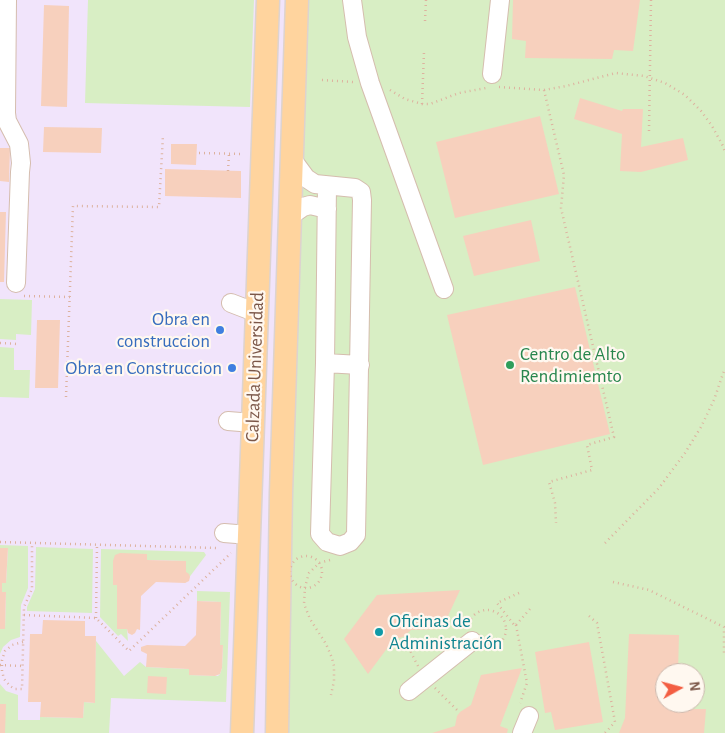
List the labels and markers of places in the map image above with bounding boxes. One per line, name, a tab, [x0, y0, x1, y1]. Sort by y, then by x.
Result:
place label: Obra en construccion	[117, 308, 210, 352]
marker: Obra en construccion	[214, 324, 226, 336]
place label: Centro de Alto Rendimiemto	[520, 343, 625, 387]
place label: Obra en Construccion	[65, 357, 222, 379]
marker: Centro de Alto Rendimiemto	[504, 359, 516, 371]
marker: Obra en Construccion	[226, 362, 238, 374]
place label: Oficinas de Administración	[389, 610, 502, 654]
marker: Oficinas de Administración	[373, 626, 385, 638]

